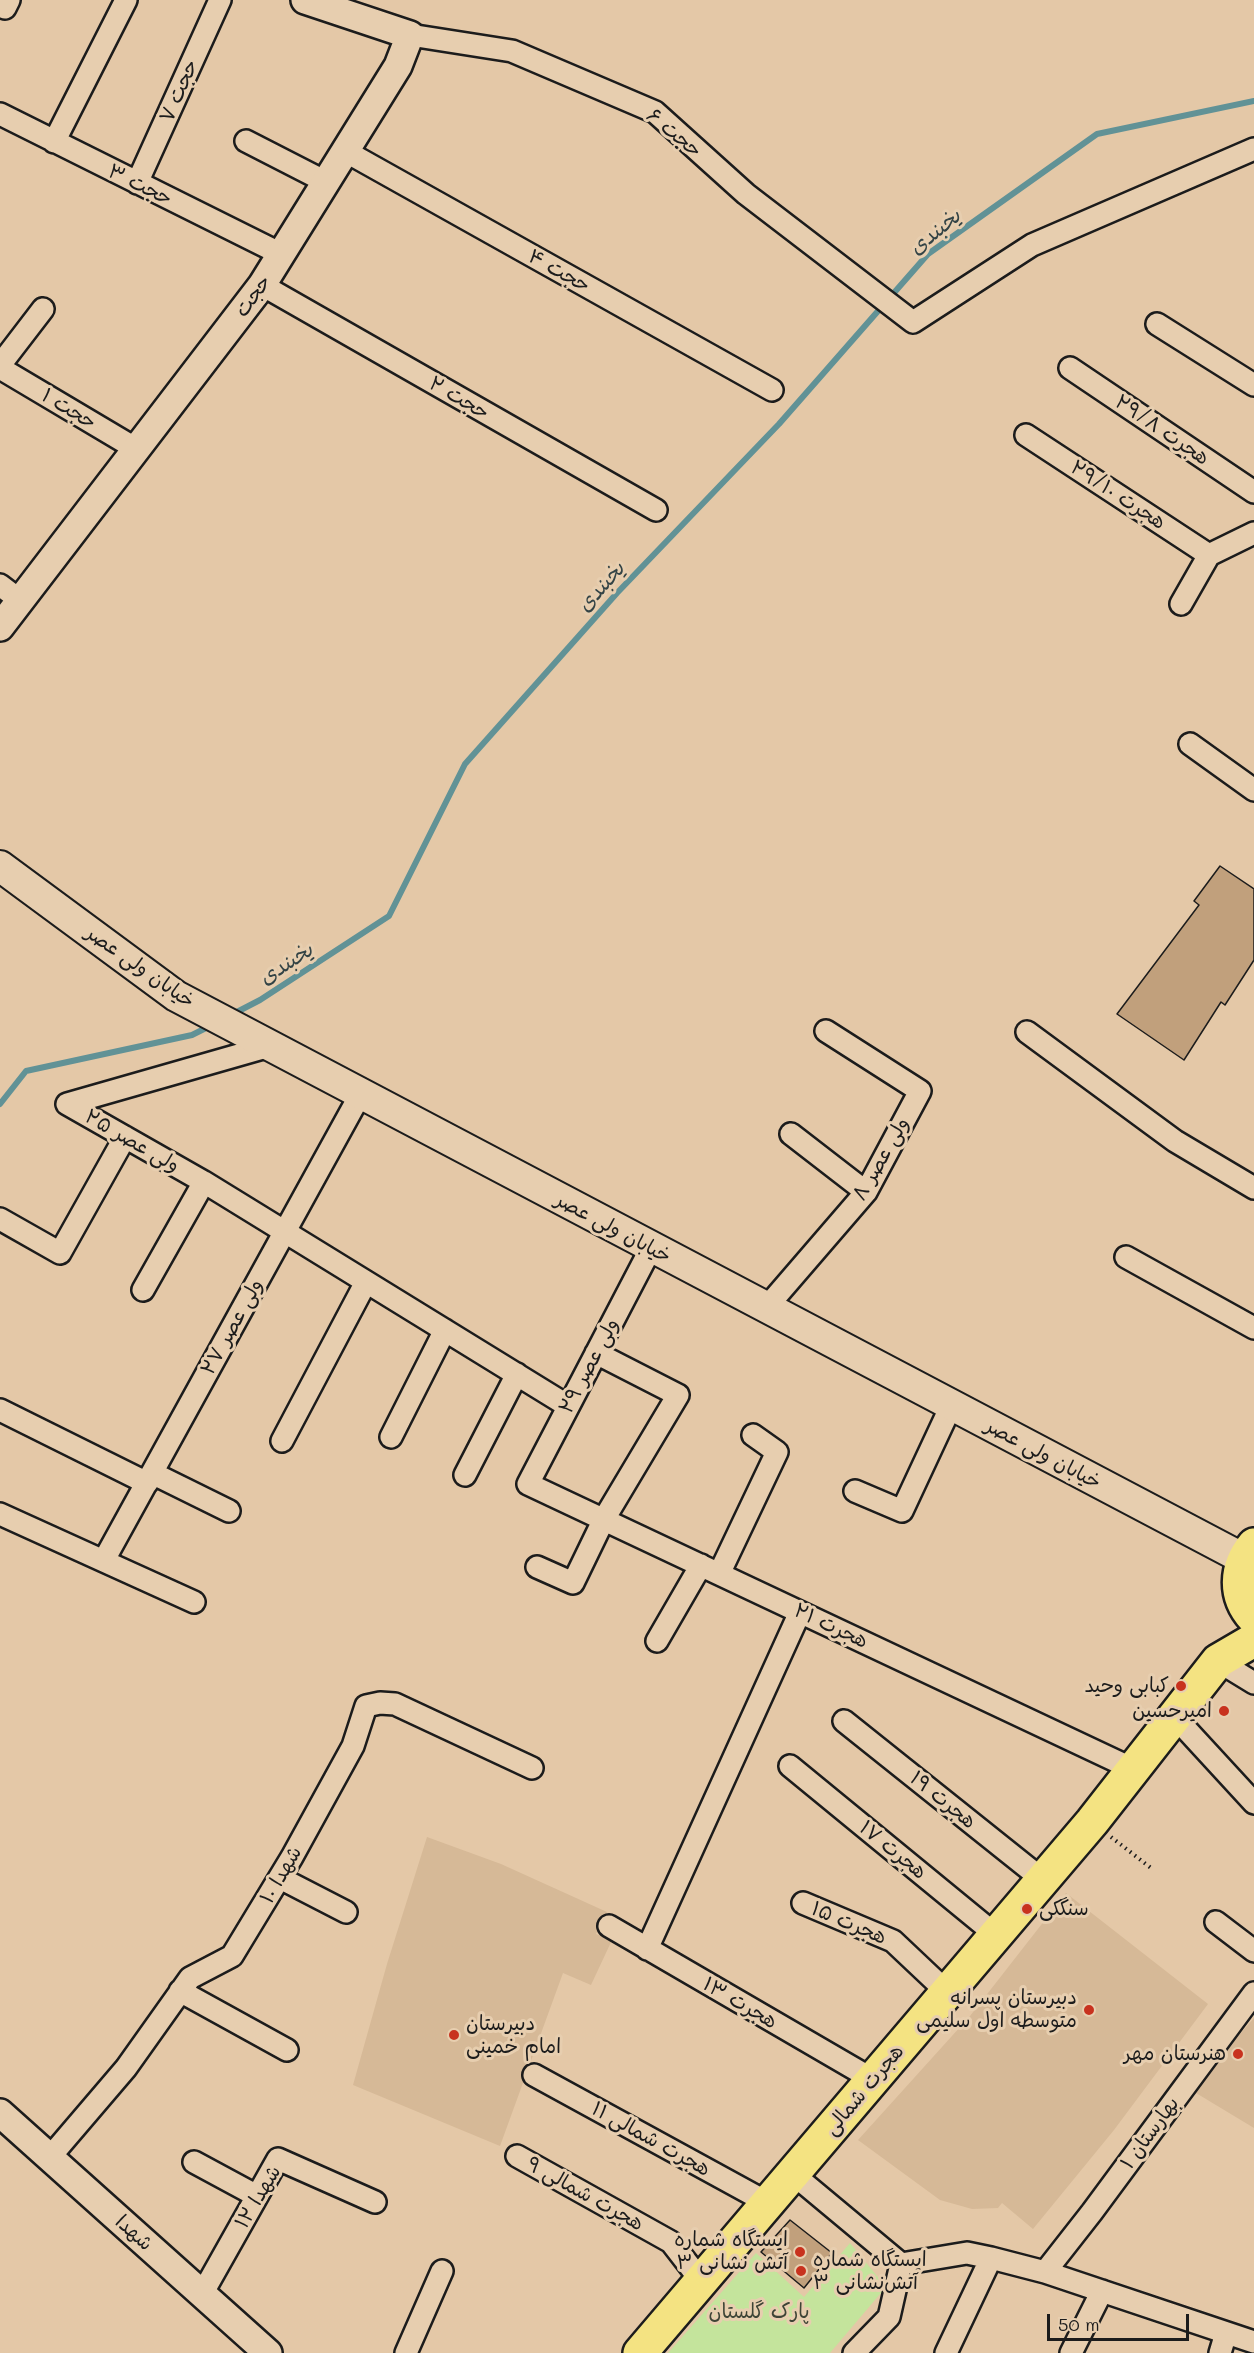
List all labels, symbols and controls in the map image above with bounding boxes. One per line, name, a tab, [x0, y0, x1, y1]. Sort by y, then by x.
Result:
street label: حجت ۷	[155, 56, 203, 126]
street label: حجت ۶	[641, 103, 707, 163]
street label: حجت ۳	[104, 159, 176, 211]
water label: یخبندی	[904, 204, 966, 260]
street label: حجت ۴	[524, 244, 594, 298]
street label: حجت	[230, 270, 276, 322]
street label: حجت ۲	[425, 371, 493, 425]
street label: حجت ۱	[37, 383, 101, 435]
street label: هجرت ۲۹/۸	[1110, 390, 1214, 470]
street label: هجرت ۲۹/۱۰	[1066, 455, 1170, 535]
water label: یخبندی	[572, 557, 630, 617]
street label: خیابان ولی عصر	[81, 921, 199, 1013]
water label: یخبندی	[254, 937, 318, 991]
street label: ولی عصر ۲۵	[80, 1104, 184, 1178]
street label: ولی عصر ۸	[848, 1113, 914, 1205]
street label: خیابان ولی عصر	[551, 1187, 675, 1269]
street label: ولی عصر ۲۷	[196, 1275, 268, 1379]
street label: ولی عصر ۲۹	[554, 1314, 624, 1418]
street label: خیابان ولی عصر	[981, 1413, 1105, 1495]
street label: هجرت ۲۱	[790, 1598, 872, 1654]
place label: کبابی وحید	[1084, 1674, 1169, 1698]
marker: کبابی وحید	[1174, 1679, 1188, 1693]
place label: امیرحسین	[1132, 1699, 1212, 1723]
marker: امیرحسین	[1217, 1704, 1231, 1718]
street label: هجرت ۱۹	[905, 1766, 981, 1834]
street label: هجرت ۱۷	[854, 1816, 932, 1884]
street label: شهدا ۱۰	[255, 1842, 307, 1908]
street label: هجرت ۱۵	[808, 1896, 890, 1950]
place label: سنگکی	[1039, 1897, 1089, 1921]
marker: سنگکی	[1020, 1902, 1034, 1916]
street label: هجرت ۱۳	[699, 1972, 781, 2034]
place label: دبیرستان پسرانه متوسطه اول سلیمی	[916, 1986, 1077, 2033]
marker: دبیرستان پسرانه متوسطه اول سلیمی	[1082, 2003, 1096, 2017]
place label: دبیرستان امام خمینی	[466, 2012, 561, 2059]
marker: دبیرستان امام خمینی	[447, 2028, 461, 2042]
street label: هجرت شمالی	[819, 2040, 909, 2140]
place label: هنرستان مهر	[1124, 2042, 1226, 2066]
marker: هنرستان مهر	[1231, 2047, 1245, 2061]
street label: بهارستان ۱	[1116, 2092, 1184, 2174]
street label: هجرت شمالی ۱۱	[587, 2097, 715, 2181]
street label: هجرت شمالی ۹	[522, 2152, 648, 2236]
street label: شهدا ۱۲	[230, 2161, 286, 2233]
street label: شهدا	[110, 2210, 158, 2256]
place label: ایستگاه شماره ۳ آتش نشانی	[674, 2228, 788, 2275]
marker: ایستگاه شماره ۳ آتش نشانی	[793, 2245, 807, 2259]
place label: ایستگاه شماره ۳ آتش‌نشانی	[813, 2248, 927, 2295]
marker: ایستگاه شماره ۳ آتش‌نشانی	[794, 2264, 808, 2278]
park label: پارک گلستان	[708, 2300, 810, 2324]
scale bar	[1050, 2302, 1192, 2340]
text: 50 m	[1058, 2312, 1100, 2336]

